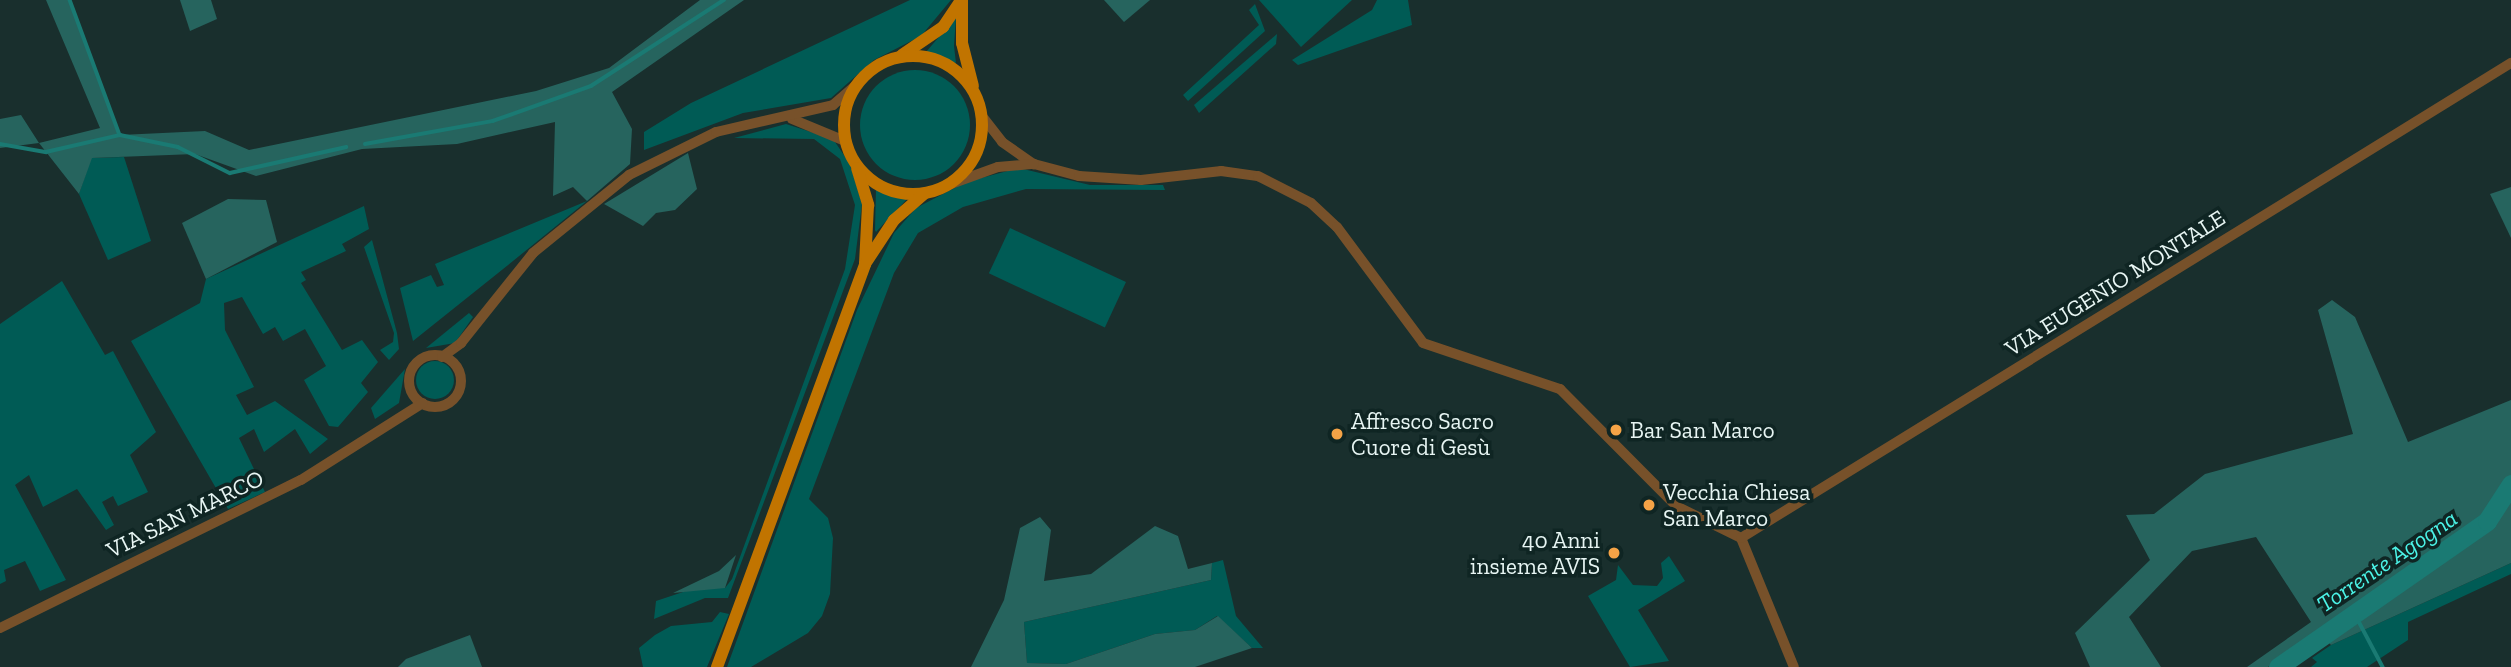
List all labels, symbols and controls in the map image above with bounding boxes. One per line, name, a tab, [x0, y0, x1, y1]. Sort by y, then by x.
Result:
street label: VIA EUGENIO MONTALE	[1999, 204, 2231, 362]
place label: Affresco Sacro Cuore di Gesù	[1351, 407, 1494, 461]
place label: Bar San Marco	[1630, 416, 1775, 444]
marker: Bar San Marco	[1608, 422, 1624, 438]
marker: Affresco Sacro Cuore di Gesù	[1329, 426, 1345, 442]
street label: VIA SAN MARCO	[102, 464, 268, 564]
place label: Vecchia Chiesa San Marco	[1663, 478, 1810, 532]
marker: Vecchia Chiesa San Marco	[1641, 497, 1657, 513]
water label: Torrente Agogna	[2311, 503, 2463, 619]
place label: 40 Anni insieme AVIS	[1469, 526, 1600, 580]
marker: 40 Anni insieme AVIS	[1606, 545, 1622, 561]

